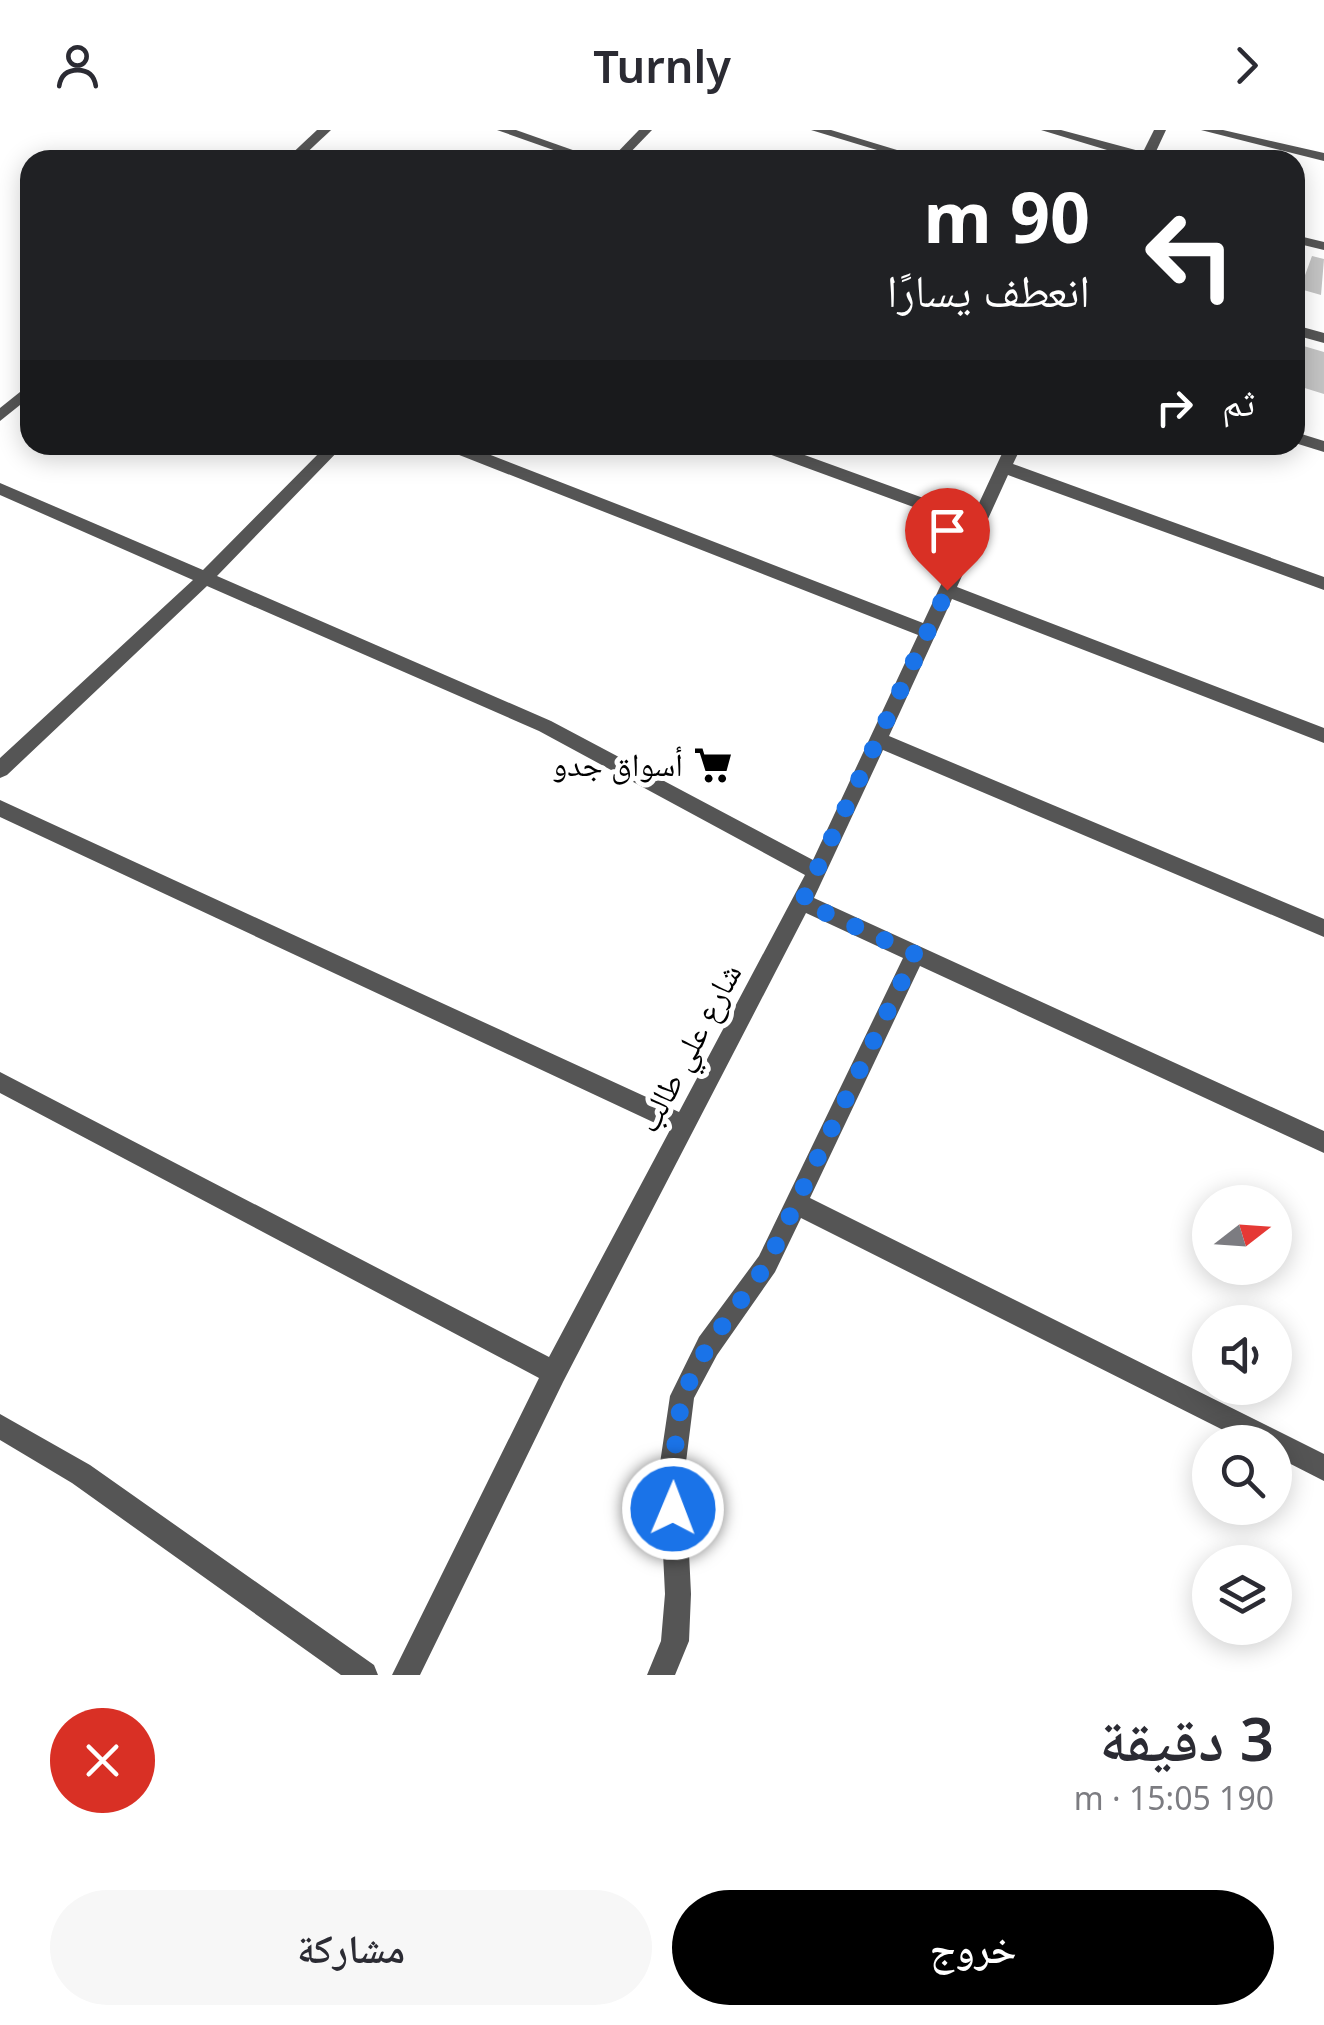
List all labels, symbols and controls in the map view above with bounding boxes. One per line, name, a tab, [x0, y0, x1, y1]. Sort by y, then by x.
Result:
text: Turnly	[593, 35, 731, 96]
icon: person	[50, 38, 105, 93]
icon: forward	[1219, 38, 1274, 93]
text: 90 m	[923, 168, 1090, 264]
icon: left	[1125, 190, 1255, 320]
text: انعطف يسارًا	[887, 259, 1090, 320]
text: ثم	[1222, 375, 1255, 427]
icon: right	[1147, 380, 1202, 435]
pin	[905, 488, 990, 591]
icon: arrive	[920, 503, 975, 558]
place label: أسواق جدو	[552, 742, 683, 785]
supermarket icon: أسواق جدو	[692, 744, 734, 786]
street label: شارع علي طالب	[625, 955, 755, 1142]
north arrow	[1192, 1185, 1292, 1285]
map controls	[1192, 1185, 1292, 1645]
button: sound	[1192, 1305, 1292, 1405]
button: search	[1192, 1425, 1292, 1525]
position arrow	[621, 1457, 725, 1561]
button: layers	[1192, 1545, 1292, 1645]
text: 3 دقيقة	[1099, 1697, 1274, 1779]
button: close	[50, 1708, 155, 1813]
text: 190 m · 15:05	[1074, 1776, 1274, 1819]
button: مشاركة	[50, 1890, 652, 2005]
button: خروج	[672, 1890, 1274, 2005]

